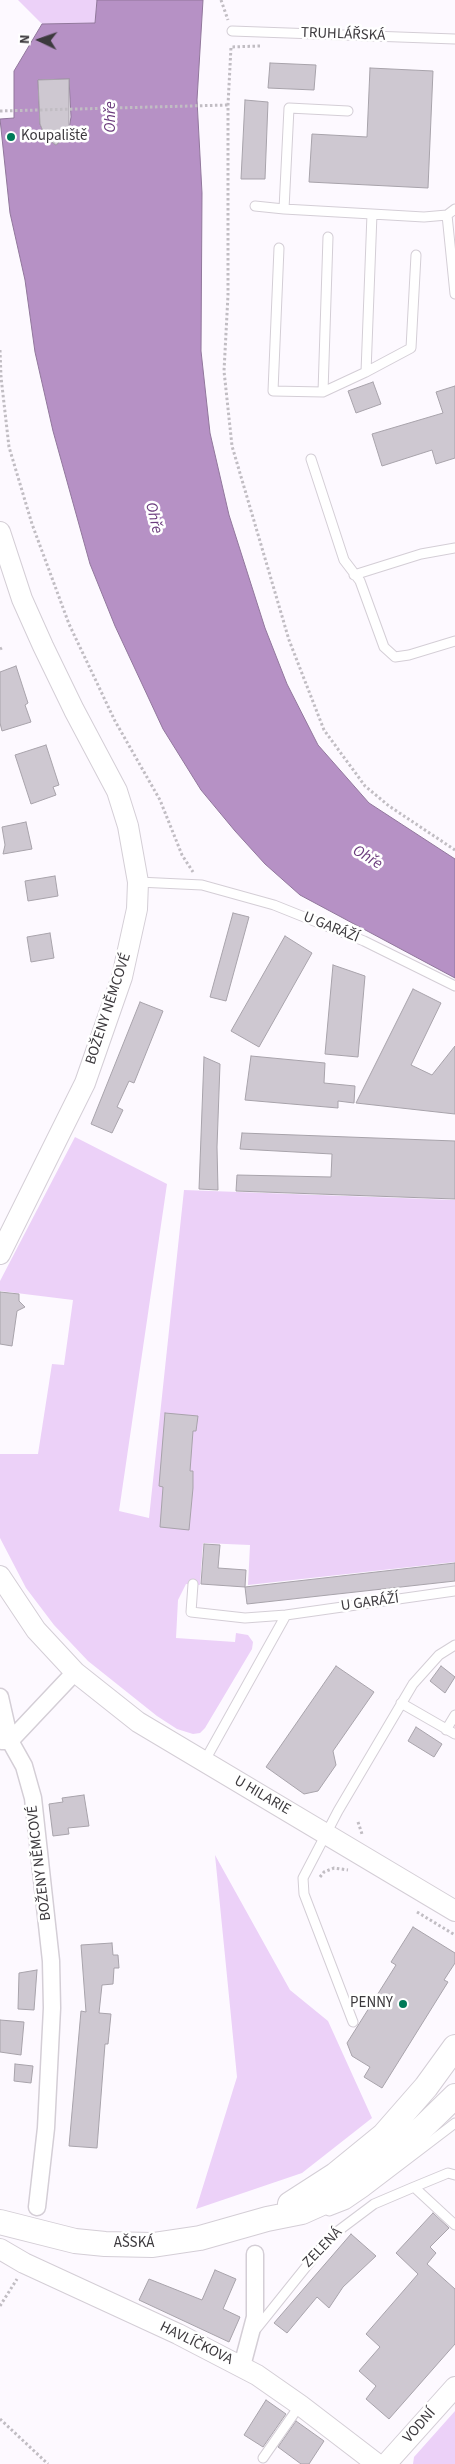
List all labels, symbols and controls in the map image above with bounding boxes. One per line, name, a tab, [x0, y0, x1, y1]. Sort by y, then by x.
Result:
north arrow	[15, 15, 65, 65]
street label: TRUHLÁŘSKÁ	[300, 25, 386, 45]
text: N	[15, 34, 35, 44]
water label: Ohře	[101, 101, 121, 133]
place label: Koupaliště	[21, 128, 87, 146]
marker: Koupaliště	[5, 131, 17, 143]
water label: Ohře	[140, 501, 166, 535]
water label: Ohře	[349, 842, 385, 874]
street label: U GARÁŽÍ	[300, 909, 362, 947]
street label: BOŽENY NĚMCOVÉ	[82, 951, 136, 1067]
street label: U GARÁŽÍ	[340, 1590, 400, 1616]
street label: U HILARIE	[231, 1773, 293, 1819]
street label: BOŽENY NĚMCOVÉ	[24, 1804, 56, 1922]
place label: PENNY	[350, 1995, 393, 2013]
marker: PENNY	[397, 1998, 409, 2010]
street label: ZELENÁ	[299, 2224, 347, 2272]
street label: AŠSKÁ	[114, 2235, 154, 2253]
street label: HAVLÍČKOVA	[157, 2319, 235, 2369]
street label: VODNÍ	[400, 2405, 440, 2447]

